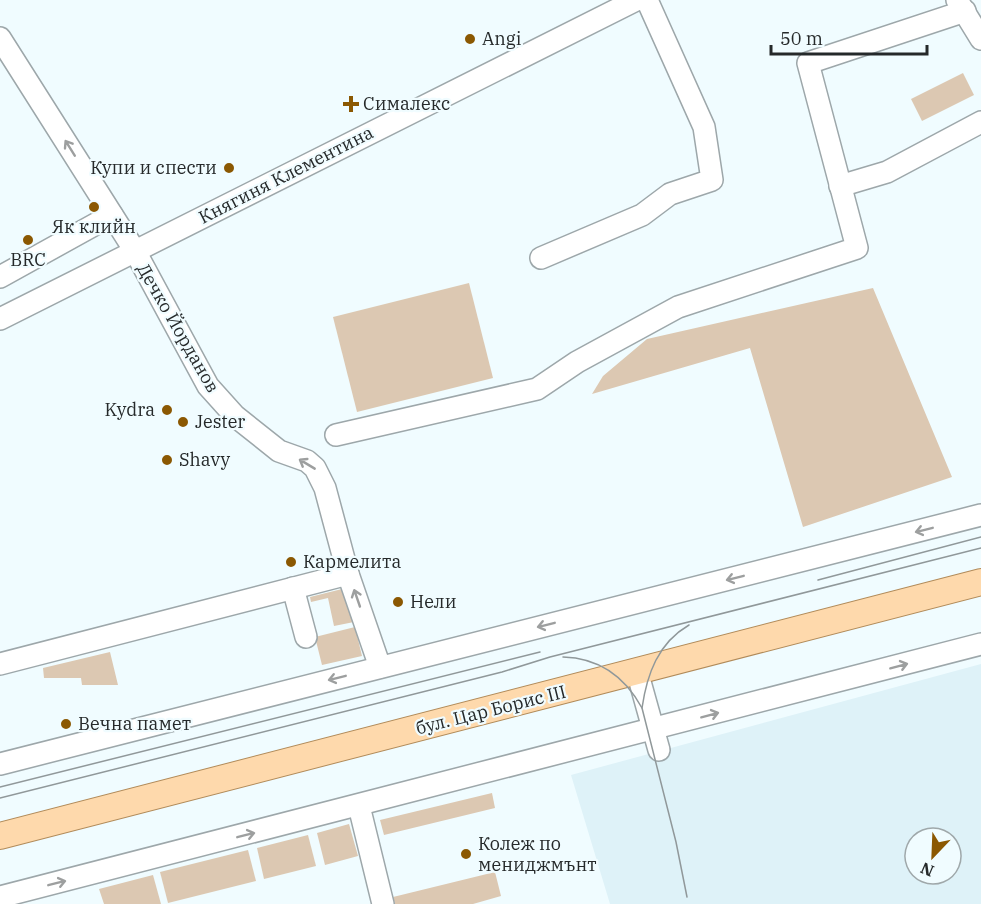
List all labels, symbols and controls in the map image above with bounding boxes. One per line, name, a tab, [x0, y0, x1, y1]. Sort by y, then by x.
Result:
scale bar	[771, 18, 927, 56]
place label: Angi	[482, 27, 522, 50]
text: 50 m	[780, 27, 823, 50]
marker: Angi	[463, 32, 477, 46]
place label: Сималекс	[363, 92, 450, 115]
marker: Сималекс	[344, 97, 358, 111]
street label: Княгиня Клементина	[195, 120, 377, 229]
one-way arrow	[63, 140, 75, 157]
place label: Купи и спести	[90, 156, 217, 179]
marker: Купи и спести	[222, 161, 236, 175]
marker: Як клийн	[87, 200, 101, 214]
place label: Як клийн	[52, 215, 136, 238]
marker: BRC	[21, 233, 35, 247]
place label: BRC	[10, 248, 46, 271]
street label: Дечко Йорданов	[132, 259, 225, 396]
place label: Kydra	[104, 398, 155, 421]
marker: Kydra	[160, 403, 174, 417]
place label: Jester	[195, 410, 245, 433]
marker: Jester	[176, 415, 190, 429]
place label: Shavy	[179, 448, 230, 471]
marker: Shavy	[160, 453, 174, 467]
one-way arrow	[299, 458, 316, 470]
one-way arrow	[915, 524, 934, 536]
place label: Кармелита	[303, 550, 401, 573]
marker: Кармелита	[284, 555, 298, 569]
one-way arrow	[726, 572, 745, 584]
one-way arrow	[350, 589, 361, 608]
place label: Нели	[410, 590, 457, 613]
marker: Нели	[391, 595, 405, 609]
one-way arrow	[537, 620, 556, 632]
one-way arrow	[889, 659, 908, 671]
one-way arrow	[328, 673, 347, 685]
street label: бул. Цар Борис III	[413, 680, 568, 739]
one-way arrow	[701, 709, 720, 720]
place label: Вечна памет	[78, 712, 191, 735]
marker: Вечна памет	[59, 717, 73, 731]
north arrow	[903, 826, 963, 886]
one-way arrow	[236, 828, 255, 840]
place label: Колеж по мениджмънт	[478, 832, 597, 876]
marker: Колеж по мениджмънт	[459, 847, 473, 861]
text: N	[917, 858, 937, 881]
one-way arrow	[47, 876, 66, 888]

